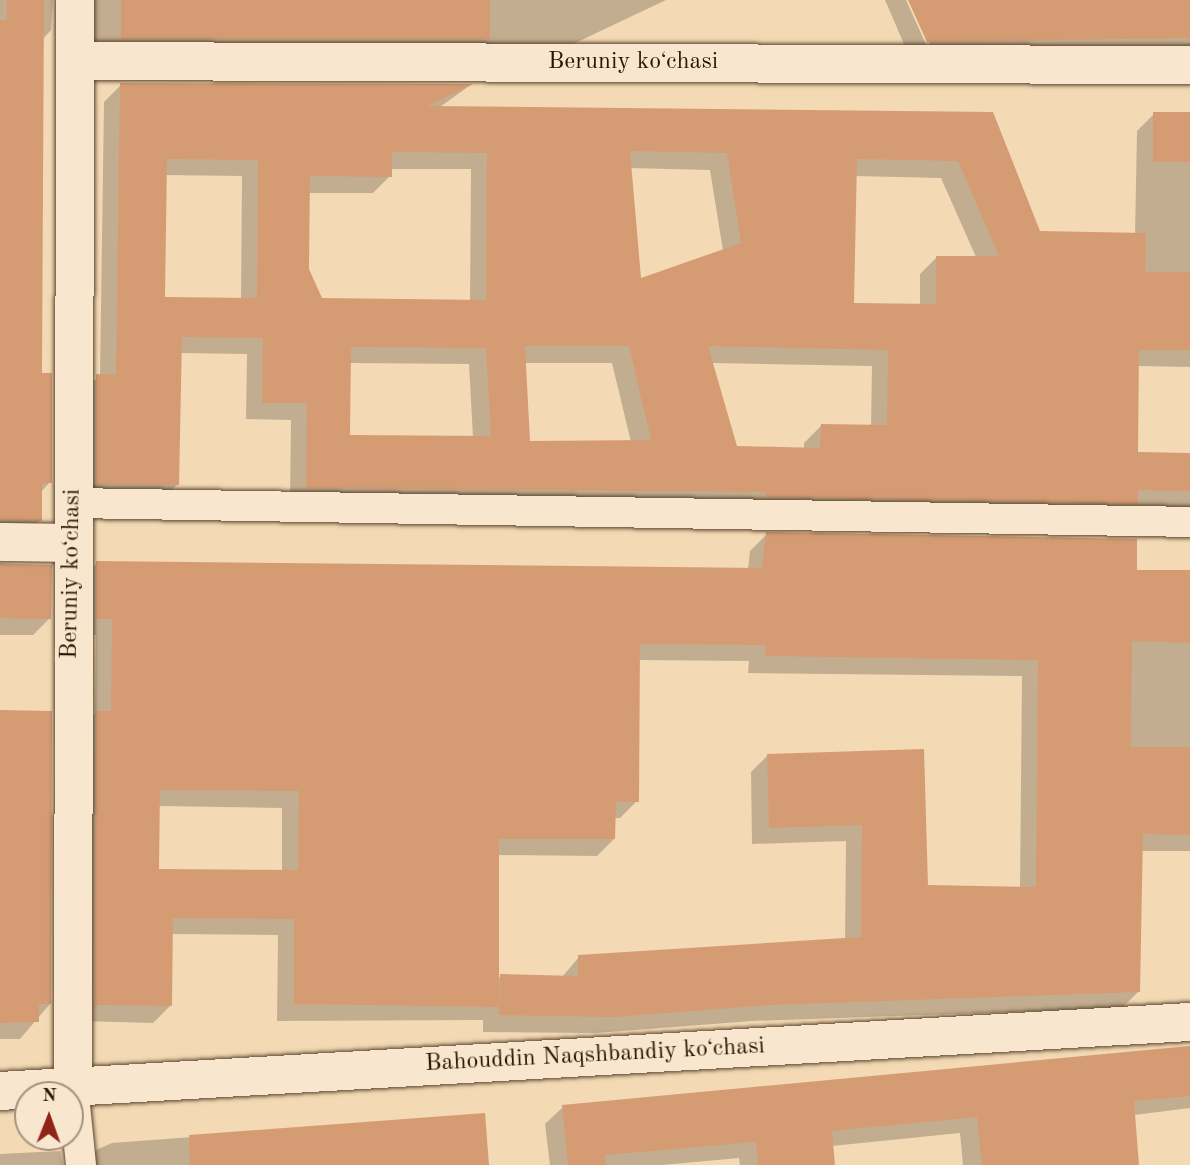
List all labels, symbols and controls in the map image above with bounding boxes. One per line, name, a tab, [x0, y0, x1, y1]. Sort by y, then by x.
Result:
street label: Beruniy koʻchasi	[548, 49, 718, 77]
street label: Beruniy koʻchasi	[56, 488, 88, 660]
street label: Bahouddin Naqshbandiy koʻchasi	[424, 1033, 766, 1079]
north arrow	[14, 1081, 84, 1151]
text: N	[42, 1087, 57, 1106]

